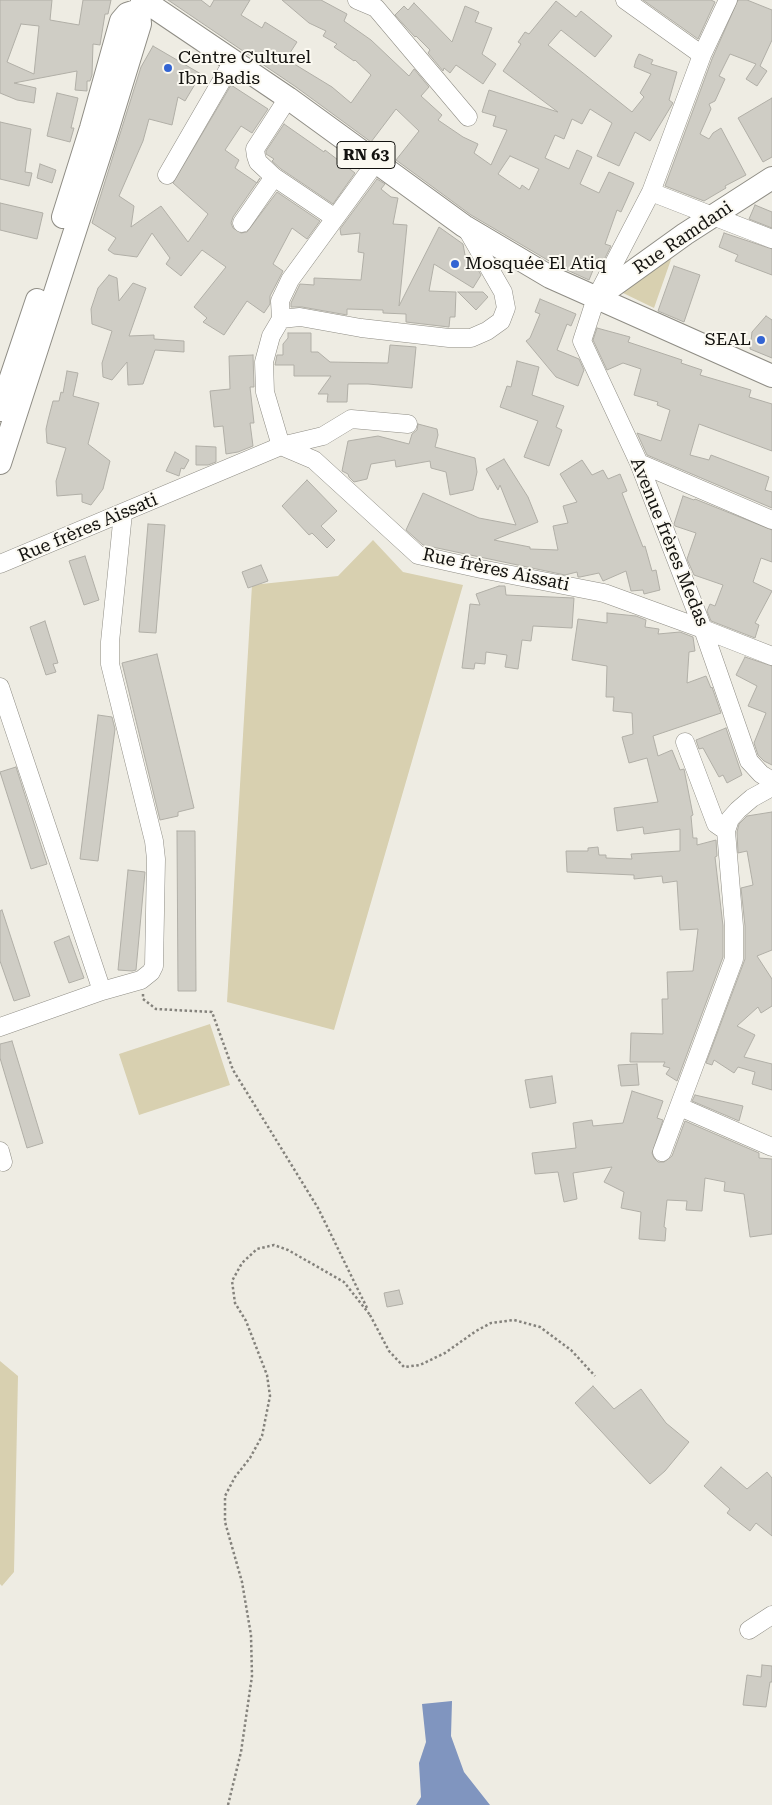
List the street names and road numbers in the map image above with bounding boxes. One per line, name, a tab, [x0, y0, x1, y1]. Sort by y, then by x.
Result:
road number: RN 63	[337, 142, 395, 168]
street label: Rue Ramdani	[629, 197, 737, 279]
street label: Avenue frères Medas	[625, 454, 713, 630]
street label: Rue frères Aissati	[15, 489, 161, 567]
street label: Rue frères Aissati	[421, 544, 571, 596]

